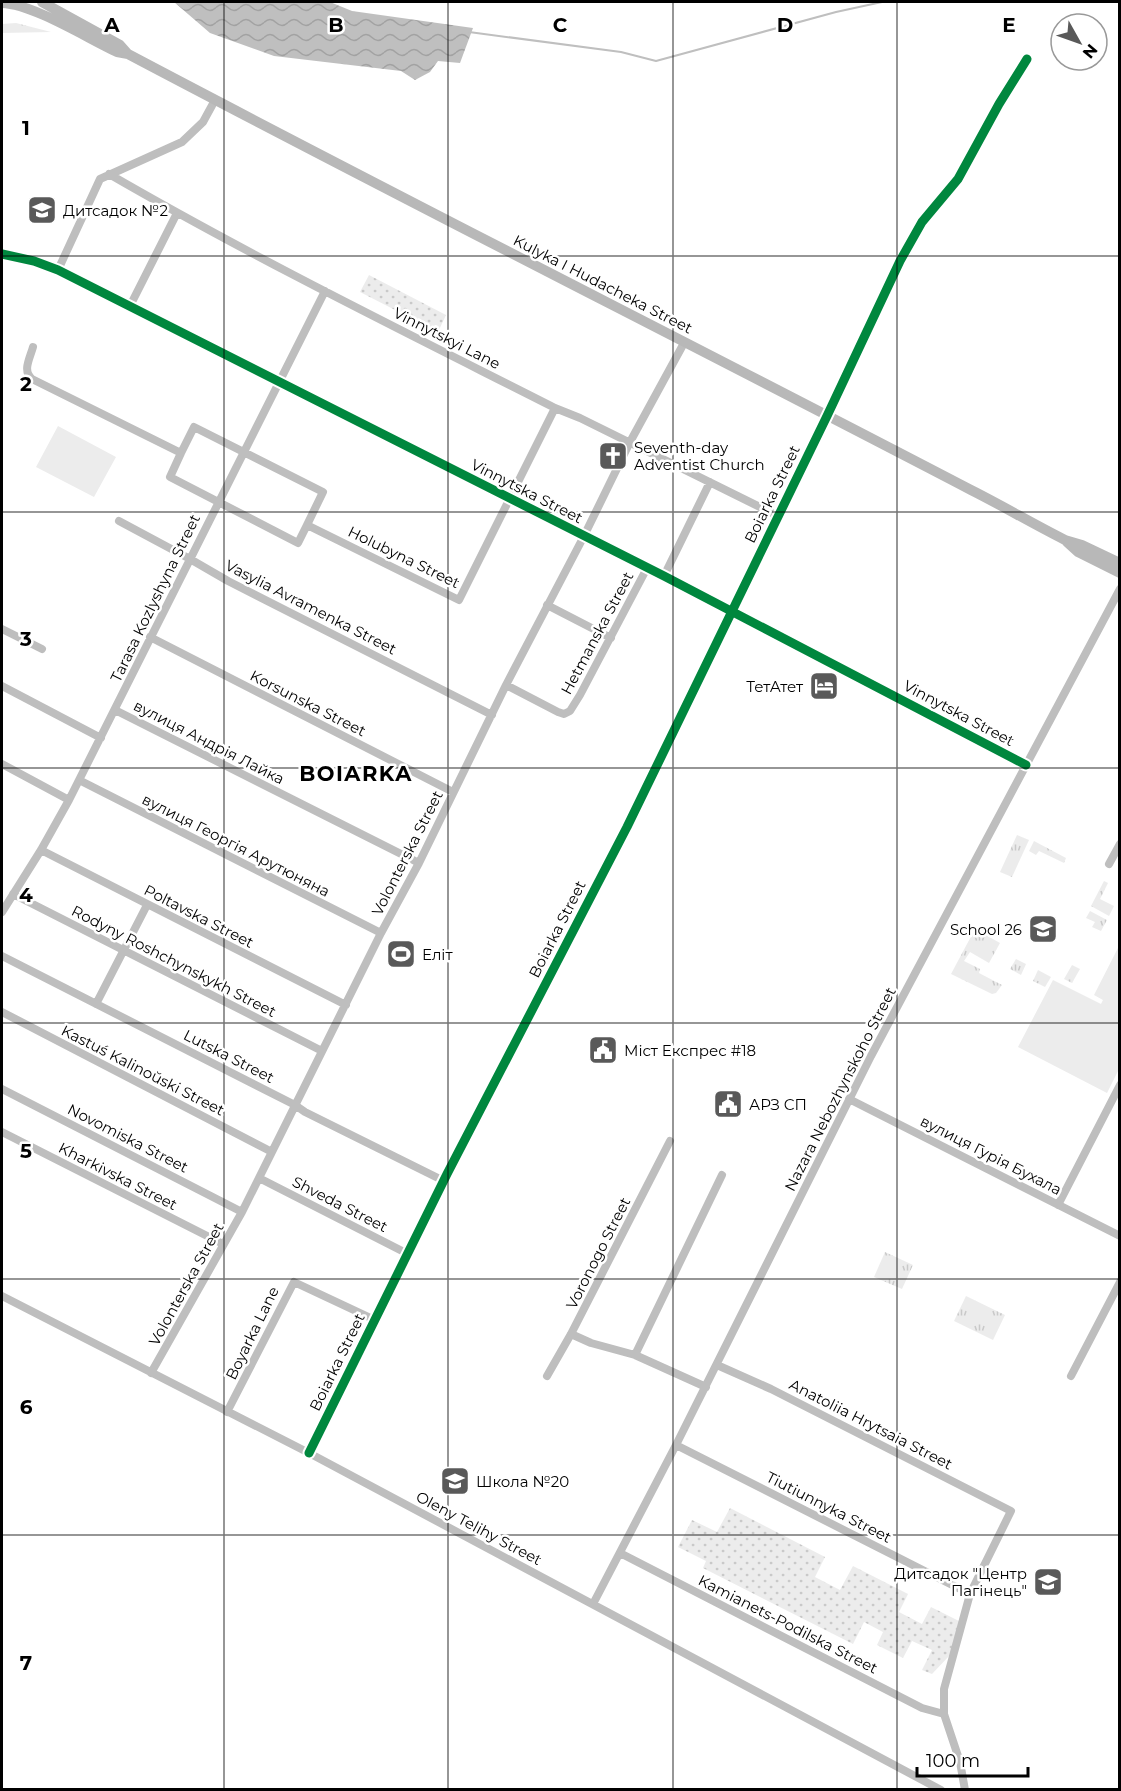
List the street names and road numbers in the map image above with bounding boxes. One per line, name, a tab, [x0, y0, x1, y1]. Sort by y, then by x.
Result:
street label: Kulyka I Hudacheka Street	[510, 230, 696, 338]
street label: Vinnytskyi Lane	[390, 303, 504, 373]
street label: Boiarka Street	[740, 442, 804, 546]
street label: Vinnytska Street	[468, 455, 586, 527]
street label: Tarasa Kozlyshyna Street	[106, 511, 204, 685]
street label: Holubyna Street	[345, 522, 463, 592]
street label: Vasylia Avramenka Street	[222, 555, 400, 659]
street label: Hetmanska Street	[557, 568, 637, 698]
street label: Korsunska Street	[247, 666, 369, 740]
street label: Vinnytska Street	[900, 676, 1018, 750]
street label: вулиця Андрія Лайка	[130, 696, 288, 788]
street label: Volonterska Street	[367, 787, 447, 919]
street label: вулиця Георгія Арутюняна	[139, 789, 333, 901]
street label: Boiarka Street	[524, 877, 590, 981]
street label: Poltavska Street	[141, 880, 257, 952]
street label: Rodyny Roshchynskykh Street	[69, 901, 279, 1021]
street label: Nazara Nebozhynskoho Street	[780, 984, 900, 1194]
street label: Kastuś Kalinoŭski Street	[58, 1021, 228, 1119]
street label: Lutska Street	[181, 1025, 277, 1087]
street label: Novomiska Street	[64, 1099, 192, 1177]
street label: вулиця Гурія Бухала	[917, 1111, 1065, 1199]
street label: Kharkivska Street	[55, 1138, 181, 1214]
street label: Shveda Street	[289, 1172, 391, 1236]
street label: Voronogo Street	[562, 1194, 634, 1312]
street label: Volonterska Street	[144, 1219, 228, 1349]
street label: Boyarka Lane	[221, 1283, 283, 1383]
street label: Boiarka Street	[305, 1310, 369, 1414]
street label: Anatoliia Hrytsaia Street	[786, 1375, 956, 1473]
street label: Tiutiunnyka Street	[763, 1467, 895, 1547]
street label: Oleny Telihy Street	[413, 1487, 545, 1569]
street label: Kamianets-Podilska Street	[695, 1570, 881, 1678]

